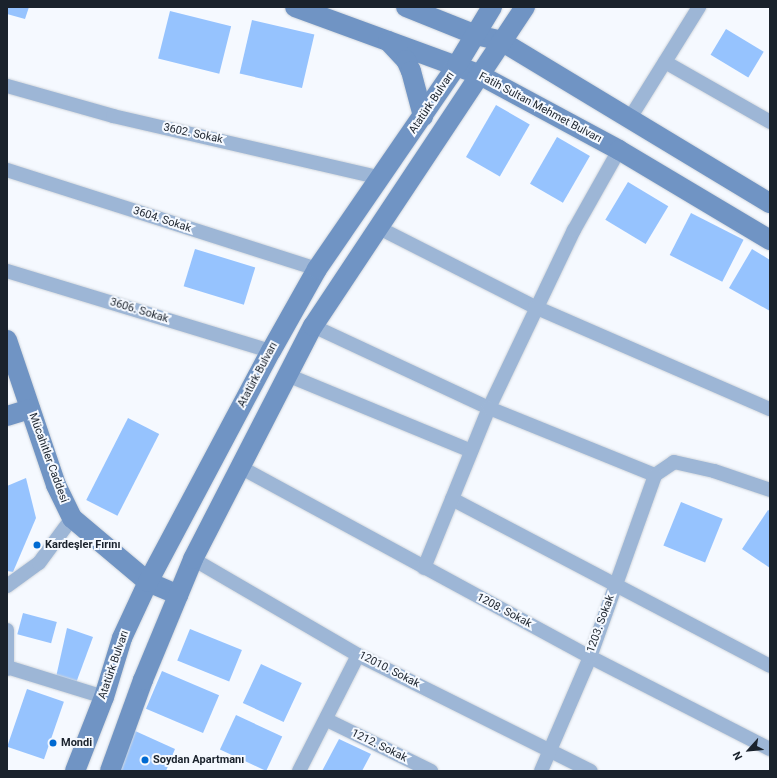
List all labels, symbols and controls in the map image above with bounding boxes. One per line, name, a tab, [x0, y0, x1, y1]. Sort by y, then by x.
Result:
street label: Atatürk Bulvarı	[406, 70, 458, 136]
street label: Fatih Sultan Mehmet Bulvarı	[476, 70, 604, 146]
street label: 3602. Sokak	[162, 121, 224, 147]
street label: 3604. Sokak	[131, 204, 193, 236]
street label: 3606. Sokak	[108, 296, 170, 326]
street label: Atatürk Bulvarı	[235, 340, 281, 410]
street label: Mücahitler Caddesi	[26, 411, 70, 505]
place label: Kardeşler Fırını	[45, 538, 120, 552]
marker: Kardeşler Fırını	[32, 540, 42, 550]
street label: 1208. Sokak	[474, 591, 534, 631]
street label: 1203. Sokak	[584, 593, 618, 655]
street label: Atatürk Bulvarı	[96, 629, 132, 701]
street label: 12010. Sokak	[356, 649, 422, 691]
street label: 1212. Sokak	[349, 727, 409, 765]
north arrow	[729, 730, 769, 770]
place label: Mondi	[61, 736, 92, 750]
marker: Mondi	[48, 738, 58, 748]
text: N	[730, 749, 745, 762]
place label: Soydan Apartmanı	[153, 753, 244, 767]
marker: Soydan Apartmanı	[140, 755, 150, 765]

